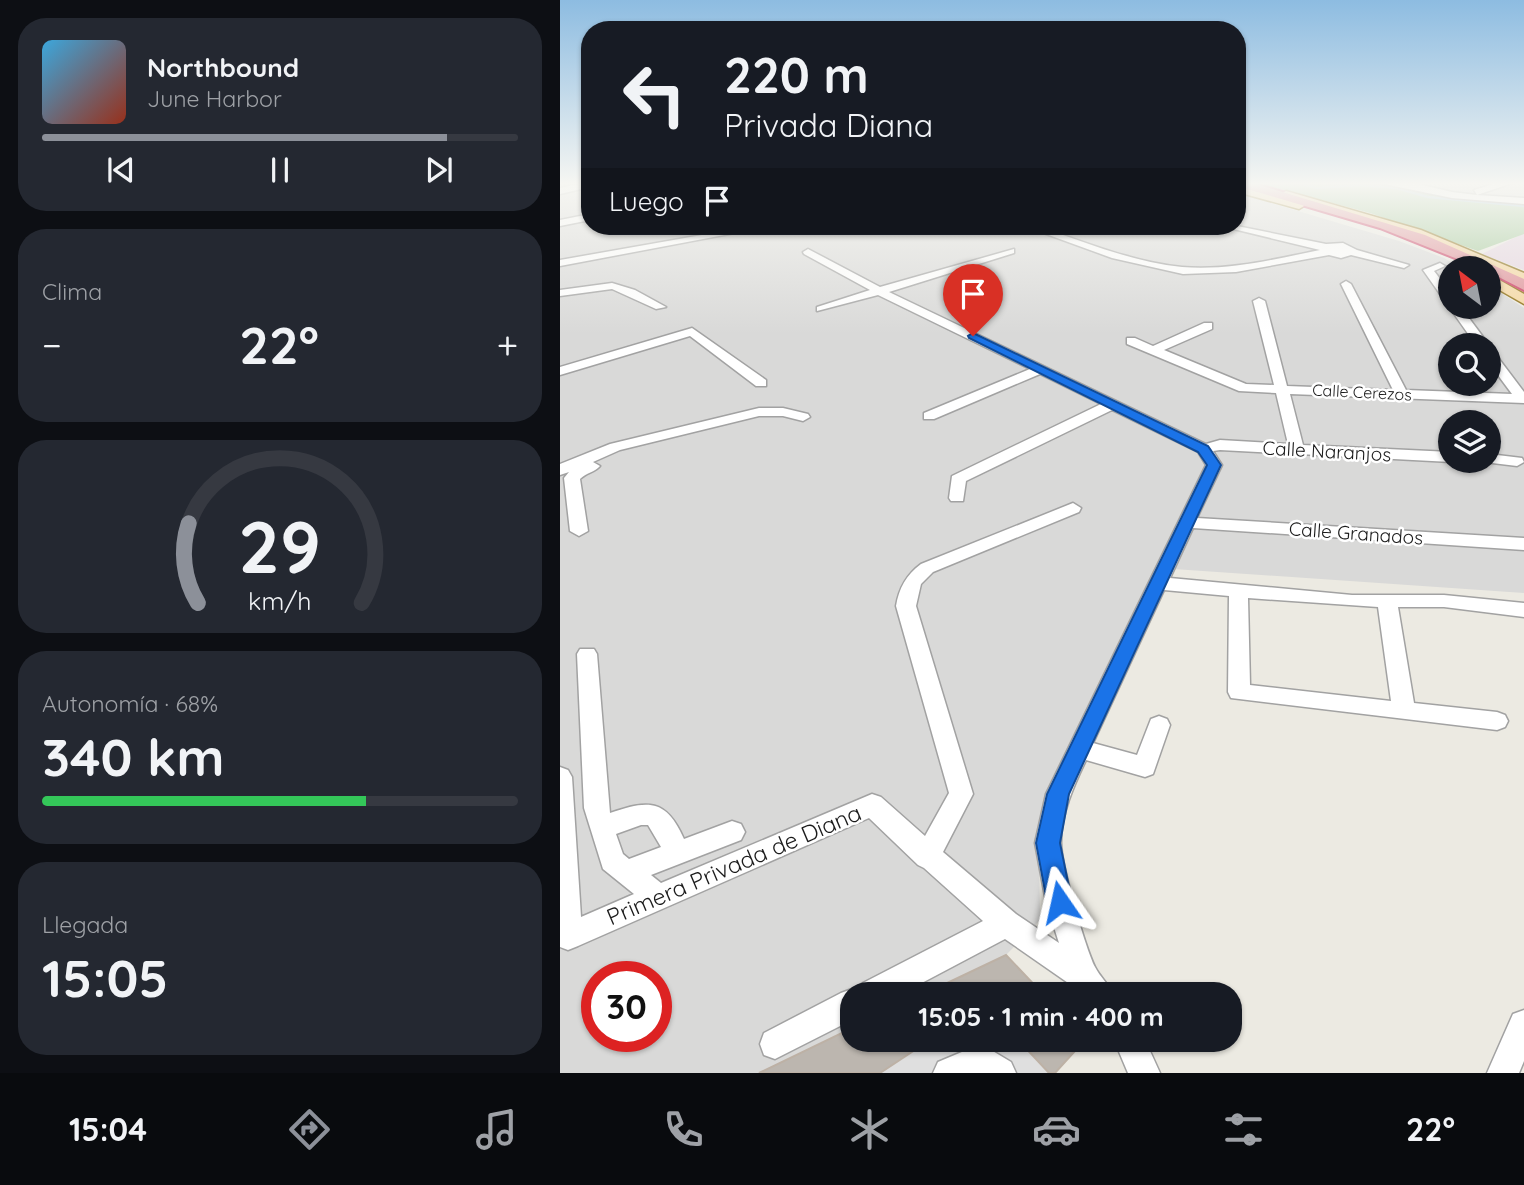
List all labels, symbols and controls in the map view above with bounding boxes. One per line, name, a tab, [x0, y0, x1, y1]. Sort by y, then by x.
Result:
text: 220 m	[724, 44, 869, 105]
icon: left	[609, 49, 700, 140]
text: Northbound	[147, 51, 299, 84]
text: June Harbor	[147, 84, 282, 113]
text: Privada Diana	[724, 105, 933, 145]
icon: previous	[102, 151, 140, 189]
icon: pause	[261, 151, 299, 189]
icon: next	[420, 151, 458, 189]
icon: arrive	[698, 182, 736, 220]
text: Luego	[609, 185, 684, 218]
north arrow	[1438, 256, 1502, 318]
map controls	[1438, 256, 1501, 473]
pin	[943, 264, 1003, 336]
icon: arrive	[954, 275, 992, 313]
text: Clima	[42, 277, 102, 306]
text: 22°	[239, 312, 319, 377]
text: −	[42, 321, 62, 369]
text: +	[497, 321, 518, 369]
button: search	[1438, 333, 1501, 396]
street label: Calle Cerezos	[1312, 379, 1412, 405]
button: layers	[1438, 410, 1501, 473]
street label: Calle Naranjos	[1262, 436, 1392, 466]
text: 29	[239, 500, 321, 591]
street label: Calle Granados	[1288, 516, 1424, 550]
text: km/h	[248, 584, 312, 615]
text: Autonomía · 68%	[42, 689, 218, 718]
text: 340 km	[42, 724, 225, 789]
street label: Primera Privada de Diana	[602, 798, 865, 931]
position arrow	[1023, 865, 1097, 939]
text: Llegada	[42, 910, 128, 939]
text: 15:05	[42, 945, 168, 1010]
speed limit sign: 30	[581, 961, 672, 1052]
text: 15:05 · 1 min · 400 m	[918, 1000, 1164, 1033]
icon: directions	[285, 1105, 334, 1154]
icon: music	[472, 1105, 521, 1154]
icon: phone	[659, 1105, 708, 1154]
icon: climate	[845, 1105, 894, 1154]
icon: car	[1032, 1105, 1081, 1154]
icon: filters	[1219, 1105, 1268, 1154]
text: 15:04	[69, 1109, 147, 1149]
text: 22°	[1406, 1109, 1455, 1149]

